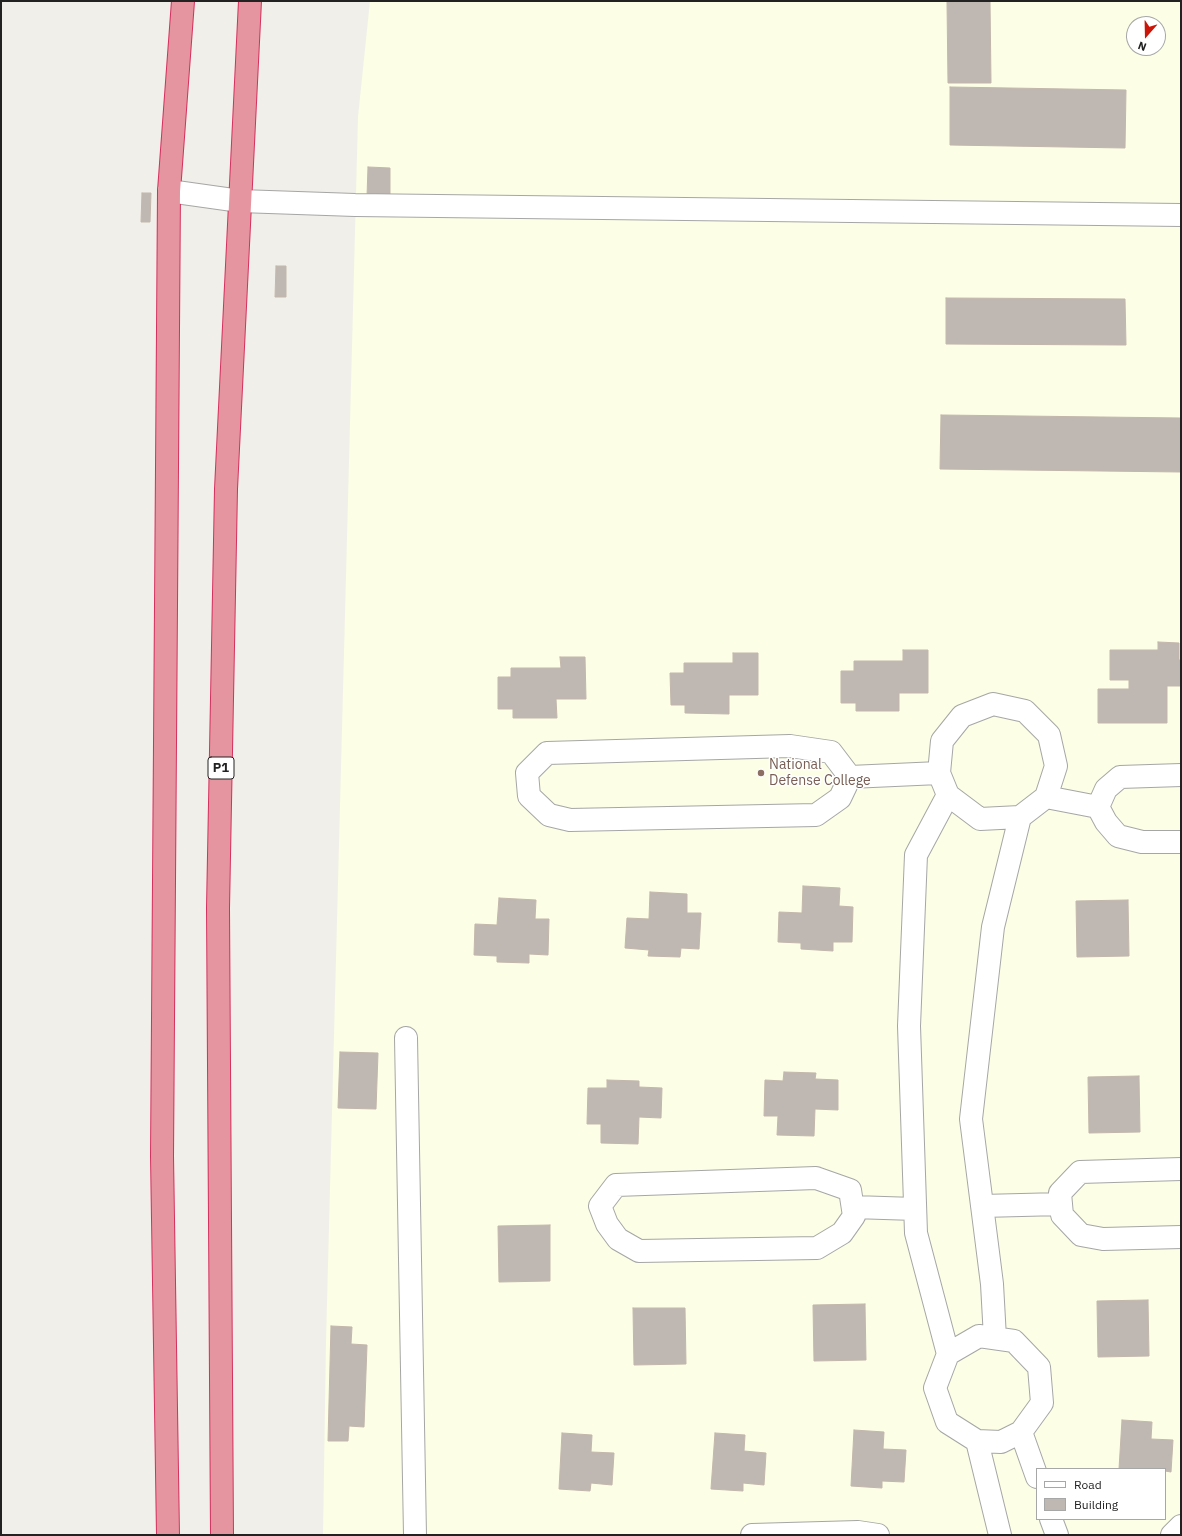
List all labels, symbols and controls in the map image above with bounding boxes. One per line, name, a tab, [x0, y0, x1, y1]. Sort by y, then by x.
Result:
north arrow	[1126, 16, 1166, 56]
text: N	[1136, 38, 1148, 54]
road number: P1	[208, 757, 234, 779]
place label: National Defense College	[769, 757, 871, 790]
marker: National Defense College	[756, 768, 766, 778]
legend	[1036, 1468, 1166, 1520]
text: Road	[1074, 1477, 1102, 1492]
text: Building	[1074, 1497, 1118, 1512]

